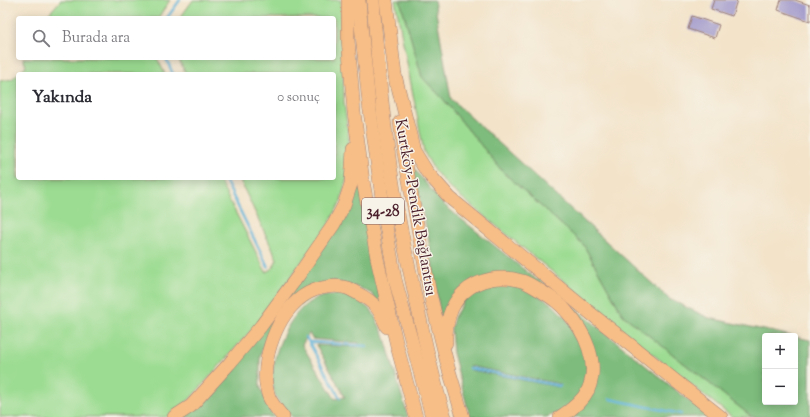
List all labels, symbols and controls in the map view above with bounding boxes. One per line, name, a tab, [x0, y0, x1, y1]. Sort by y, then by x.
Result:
search box	[16, 16, 336, 60]
icon: search	[30, 27, 52, 49]
text: Burada ara	[62, 28, 130, 49]
text: Yakında	[32, 86, 92, 110]
text: 0 sonuç	[277, 89, 320, 107]
street label: Kurtköy-Pendik Bağlantısı	[388, 117, 442, 298]
road number: 34-28	[362, 198, 404, 224]
map controls	[762, 333, 798, 405]
button: +	[762, 333, 798, 369]
button: −	[762, 369, 798, 405]

